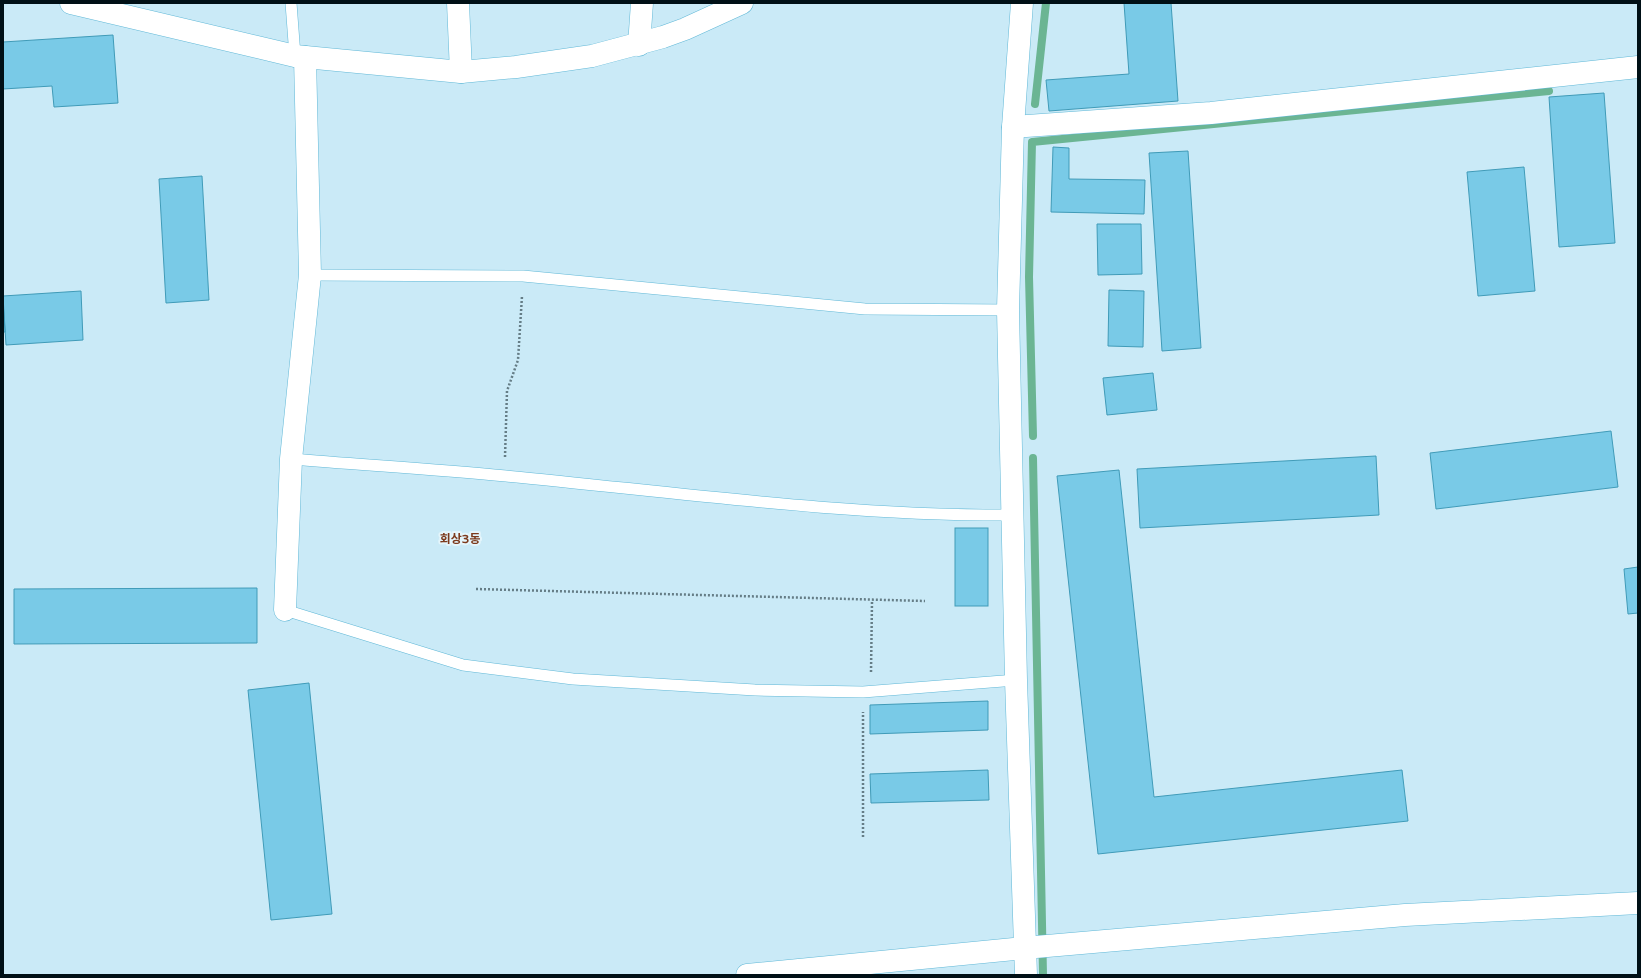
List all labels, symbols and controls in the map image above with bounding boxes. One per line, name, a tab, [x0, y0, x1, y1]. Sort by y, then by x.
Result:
district label: 회상3동	[440, 532, 480, 546]

